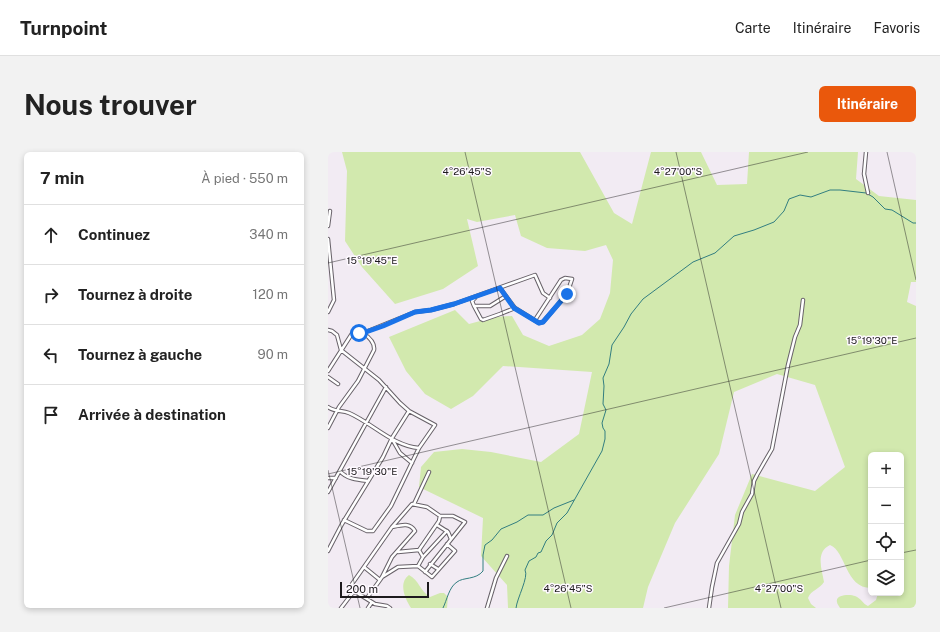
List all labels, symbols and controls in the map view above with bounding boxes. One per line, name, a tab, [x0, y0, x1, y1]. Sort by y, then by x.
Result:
text: Turnpoint	[20, 17, 107, 39]
text: Carte	[735, 20, 771, 36]
text: Itinéraire	[793, 20, 851, 36]
text: Favoris	[873, 20, 920, 36]
button: Itinéraire	[819, 86, 916, 122]
text: Nous trouver	[24, 88, 197, 121]
text: 4°26'45"S	[442, 165, 492, 177]
text: 4°27'00"S	[654, 165, 703, 177]
text: 7 min	[40, 168, 84, 188]
text: À pied · 550 m	[201, 171, 288, 186]
icon: ahead	[40, 224, 62, 246]
text: Continuez	[78, 226, 150, 243]
text: 340 m	[249, 227, 288, 242]
text: 15°19'45"E	[347, 254, 397, 266]
icon: right	[40, 284, 62, 306]
route end	[558, 285, 576, 303]
text: Tournez à droite	[78, 286, 192, 303]
text: 120 m	[253, 287, 288, 302]
route start	[350, 324, 368, 342]
text: 15°19'30"E	[847, 334, 897, 346]
icon: left	[40, 344, 62, 366]
text: Tournez à gauche	[78, 346, 202, 363]
text: 90 m	[258, 347, 288, 362]
icon: arrive	[40, 404, 62, 426]
text: Arrivée à destination	[78, 406, 226, 423]
map controls	[868, 452, 904, 596]
button: +	[868, 452, 904, 488]
text: 15°19'30"E	[347, 465, 397, 477]
button: −	[868, 488, 904, 524]
button: locate	[868, 524, 904, 560]
button: layers	[868, 560, 904, 596]
scale bar	[340, 580, 429, 599]
text: 4°26'45"S	[543, 582, 593, 594]
text: 4°27'00"S	[755, 582, 804, 594]
text: 200 m	[346, 583, 378, 595]

